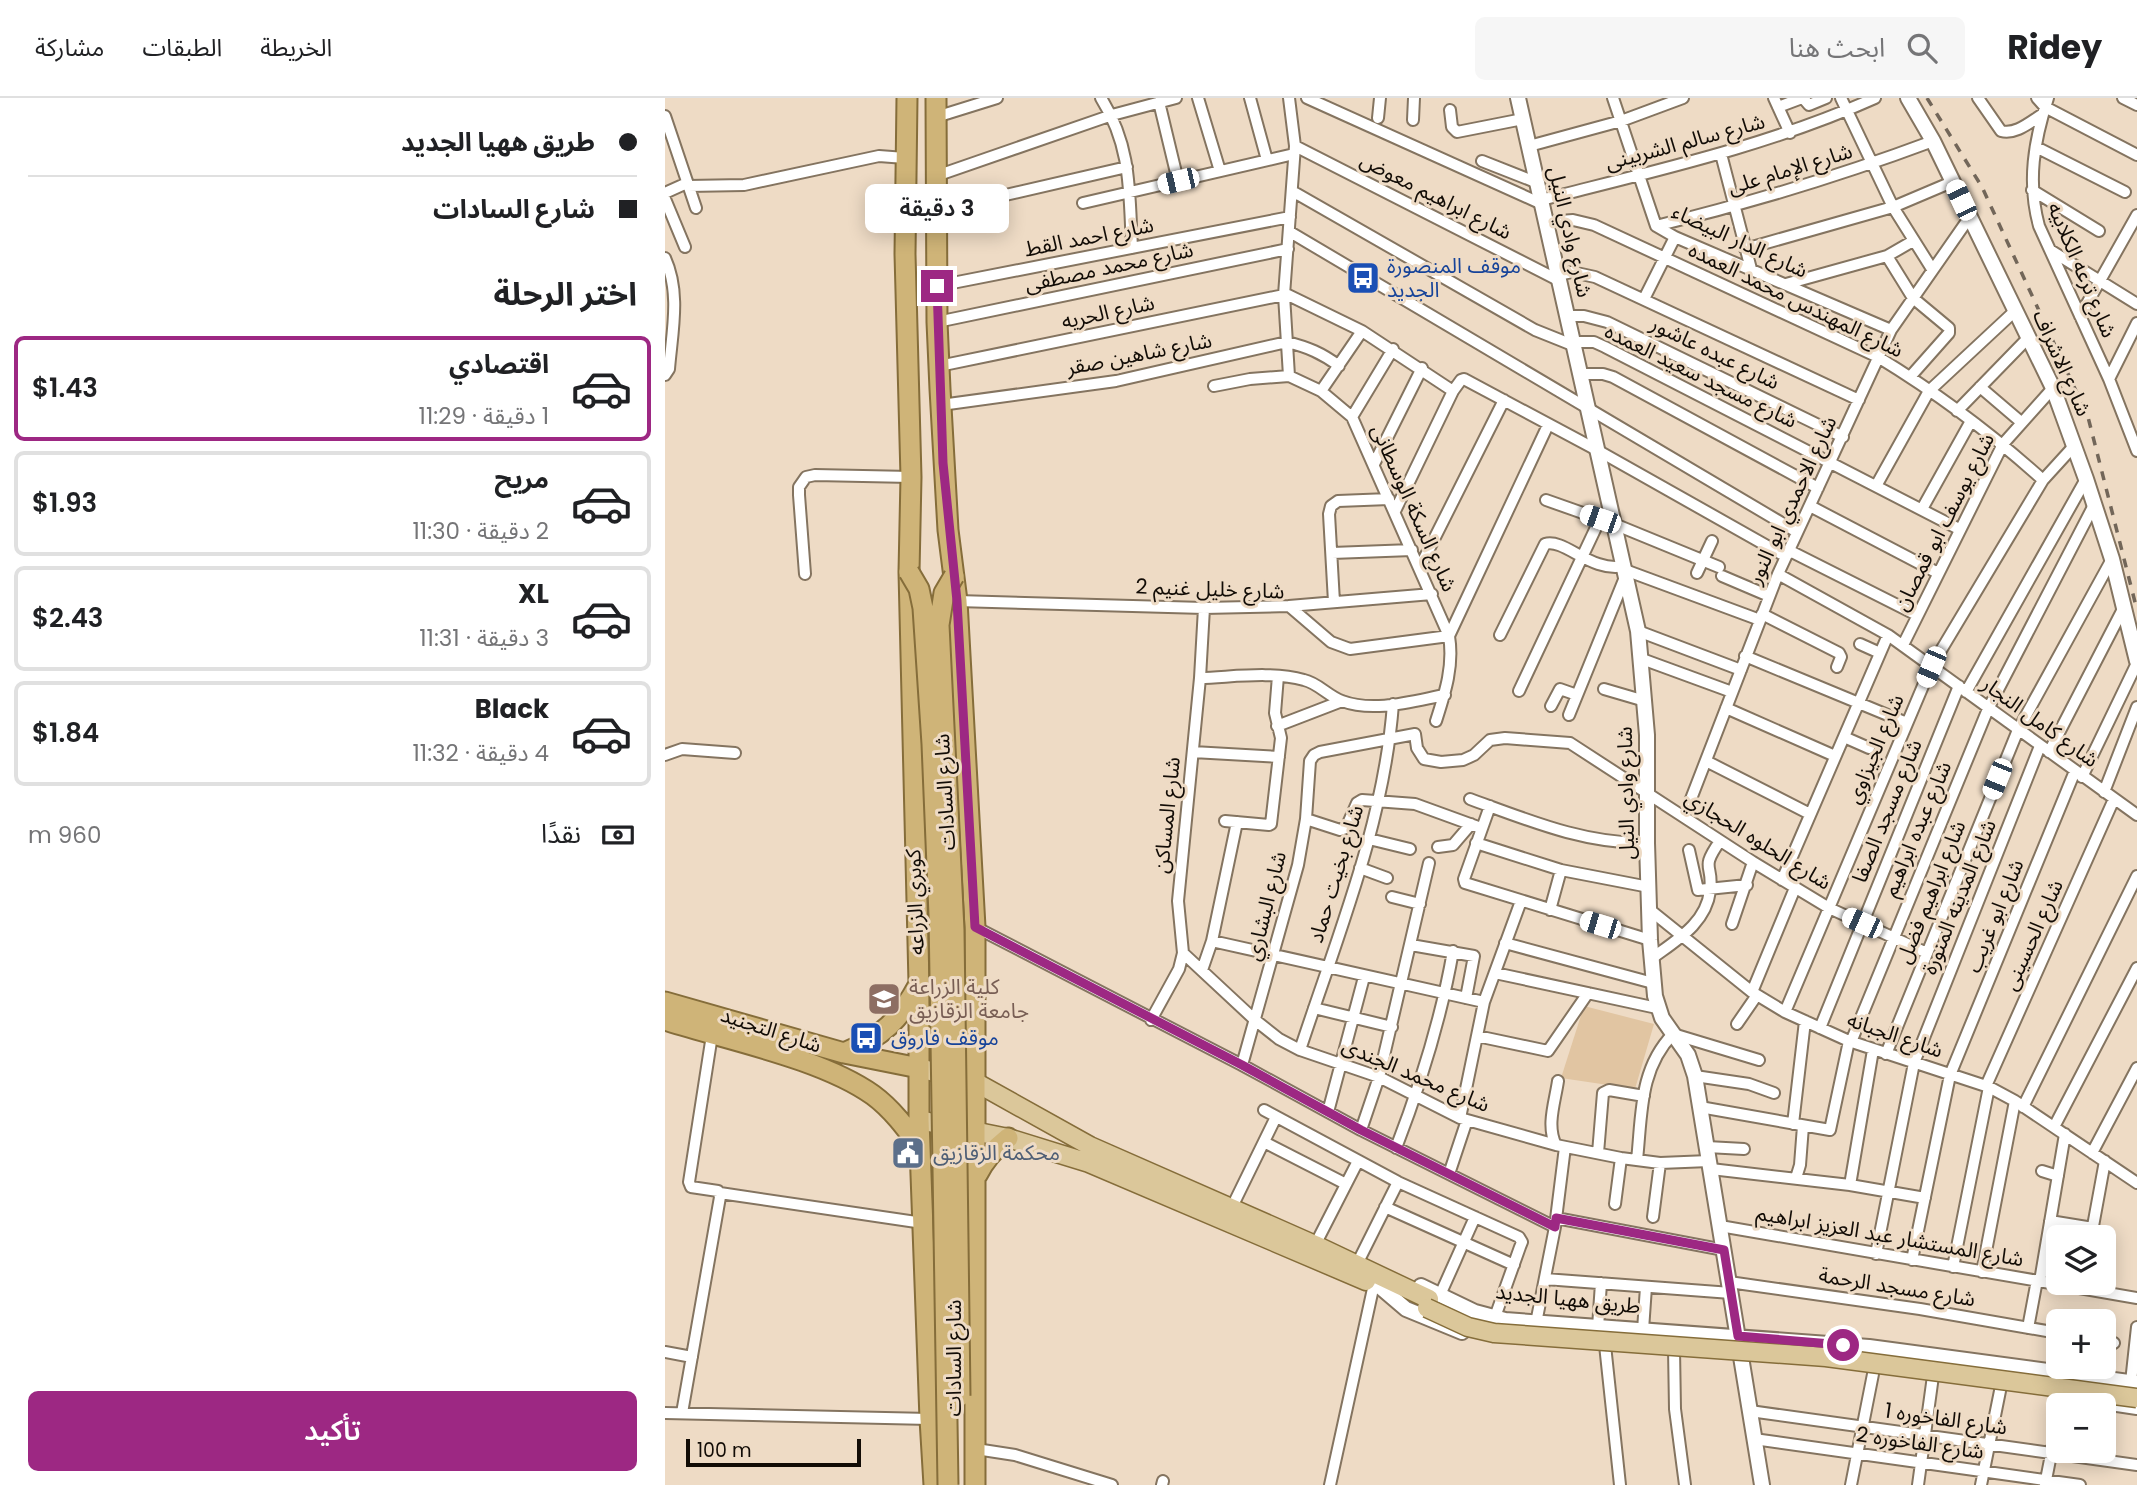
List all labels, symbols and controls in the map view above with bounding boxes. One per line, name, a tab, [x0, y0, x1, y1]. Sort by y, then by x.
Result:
search box	[1475, 17, 1965, 80]
text: Ridey	[2007, 24, 2102, 71]
icon: search	[1903, 29, 1941, 67]
text: ابحث هنا	[1789, 30, 1885, 66]
text: مشاركة	[35, 31, 104, 64]
text: الطبقات	[142, 31, 222, 64]
text: الخريطة	[260, 31, 332, 64]
street label: شارع سالم الشربينى	[1602, 106, 1768, 178]
text: طريق ههيا الجديد	[401, 124, 595, 160]
street label: شارع الإمام على	[1724, 136, 1856, 203]
street label: شارع ابراهيم معوض	[1355, 145, 1517, 247]
street label: شارع وادي النيل	[1540, 164, 1600, 301]
car	[1156, 166, 1201, 196]
car	[1943, 177, 1980, 223]
callout: 3 دقيقة	[865, 184, 1009, 234]
text: شارع السادات	[433, 191, 595, 227]
text: 3 دقيقة	[899, 192, 975, 224]
street label: شارع الدار البيضاء	[1667, 196, 1813, 286]
street label: شارع ترعه الكلابيه	[2040, 198, 2124, 342]
street label: شارع احمد القط	[1022, 210, 1156, 264]
street label: شارع محمد مصطفى	[1022, 234, 1196, 300]
street label: شارع المهندس محمد العمده	[1684, 235, 1908, 365]
place label: موقف المنصورة الجديد	[1387, 251, 1521, 304]
bus stop icon: موقف المنصورة الجديد	[1344, 259, 1382, 297]
route end	[921, 270, 953, 302]
text: اختر الرحلة	[494, 271, 637, 316]
street label: شارع الحريه	[1059, 287, 1157, 337]
street label: شارع الاشراف	[2025, 305, 2099, 421]
street label: شارع عبده عاشور	[1644, 308, 1785, 397]
street label: شارع مسجد سعيد العمده	[1600, 316, 1802, 436]
street label: شارع شاهين صقر	[1063, 325, 1214, 383]
text: اقتصادي	[449, 346, 549, 382]
icon: car	[570, 357, 633, 420]
text: $1.43	[32, 370, 98, 406]
text: 1 دقيقة · 11:29	[419, 400, 549, 432]
street label: شارع الاحمدي ابو النور	[1739, 411, 1845, 590]
street label: شارع السكة الوسطانى	[1364, 420, 1464, 596]
street label: شارع يوسف ابو قمصان	[1886, 428, 2002, 616]
text: مريح	[494, 461, 549, 497]
icon: car	[570, 472, 633, 535]
text: $1.93	[32, 485, 97, 521]
car	[1577, 502, 1624, 536]
text: 2 دقيقة · 11:30	[412, 515, 549, 547]
street label: شارع خليل غنيم 2	[1135, 571, 1285, 607]
text: XL	[518, 576, 549, 612]
icon: car	[570, 587, 633, 650]
text: $2.43	[32, 600, 103, 636]
text: 3 دقيقة · 11:31	[419, 622, 549, 654]
car	[1914, 644, 1949, 690]
street label: شارع كامل النجار	[1975, 669, 2105, 775]
street label: شارع الجيزاوي	[1838, 690, 1912, 809]
text: Black	[475, 691, 549, 727]
icon: car	[570, 702, 633, 765]
text: $1.84	[32, 715, 99, 751]
street label: شارع وادي النيل	[1610, 726, 1643, 860]
street label: شارع السادات	[927, 733, 963, 851]
street label: شارع مسجد الصفا	[1845, 735, 1929, 887]
text: 4 دقيقة · 11:32	[412, 737, 549, 769]
street label: شارع المساكن	[1146, 755, 1188, 875]
car	[1980, 756, 2015, 802]
street label: شارع عبده ابراهيم	[1875, 757, 1959, 901]
street label: شارع الحلوه الحجازي	[1678, 783, 1837, 898]
street label: شارع بخيت حماد	[1301, 801, 1371, 947]
street label: شارع المدينه المنورة	[1914, 815, 2004, 979]
text: نقدًا	[541, 816, 581, 852]
icon: cash	[599, 816, 637, 854]
street label: شارع ابراهيم فضل	[1889, 816, 1973, 968]
text: 960 m	[28, 819, 101, 851]
street label: كوبري الزراعه	[898, 848, 933, 955]
street label: شارع البشاري	[1238, 848, 1295, 964]
street label: شارع ابو غريب	[1959, 855, 2031, 977]
street label: شارع الحسينى	[1995, 875, 2071, 995]
car	[1839, 905, 1886, 941]
car	[1577, 909, 1624, 941]
place label: كلية الزراعة جامعة الزقازيق	[909, 972, 1029, 1025]
school or university icon: كلية الزراعة جامعة الزقازيق	[865, 980, 903, 1018]
street label: شارع التجنيد	[717, 1000, 825, 1060]
street label: شارع الجبانه	[1843, 1005, 1947, 1065]
bus stop icon: موقف فاروق	[847, 1019, 885, 1057]
place label: موقف فاروق	[891, 1023, 999, 1052]
street label: شارع محمد الجندى	[1337, 1030, 1495, 1120]
public building icon: محكمة الزقازيق	[889, 1134, 927, 1172]
place label: محكمة الزقازيق	[933, 1138, 1060, 1167]
street label: شارع المستشار عبد العزيز ابراهيم	[1754, 1198, 2026, 1274]
map controls	[2046, 1225, 2116, 1463]
button: layers	[2046, 1225, 2116, 1295]
street label: شارع مسجد الرحمة	[1817, 1260, 1977, 1314]
street label: طريق ههيا الجديد	[1494, 1276, 1642, 1321]
street label: شارع السادات	[939, 1300, 969, 1416]
button: +	[2046, 1309, 2116, 1379]
route start	[1827, 1329, 1859, 1361]
button: تأكيد	[28, 1391, 637, 1471]
button: −	[2046, 1393, 2116, 1463]
street label: شارع الفاخوره 1	[1883, 1396, 2009, 1442]
street label: شارع الفاخوره 2	[1854, 1419, 1986, 1467]
scale bar	[686, 1436, 861, 1468]
text: 100 m	[697, 1437, 752, 1464]

